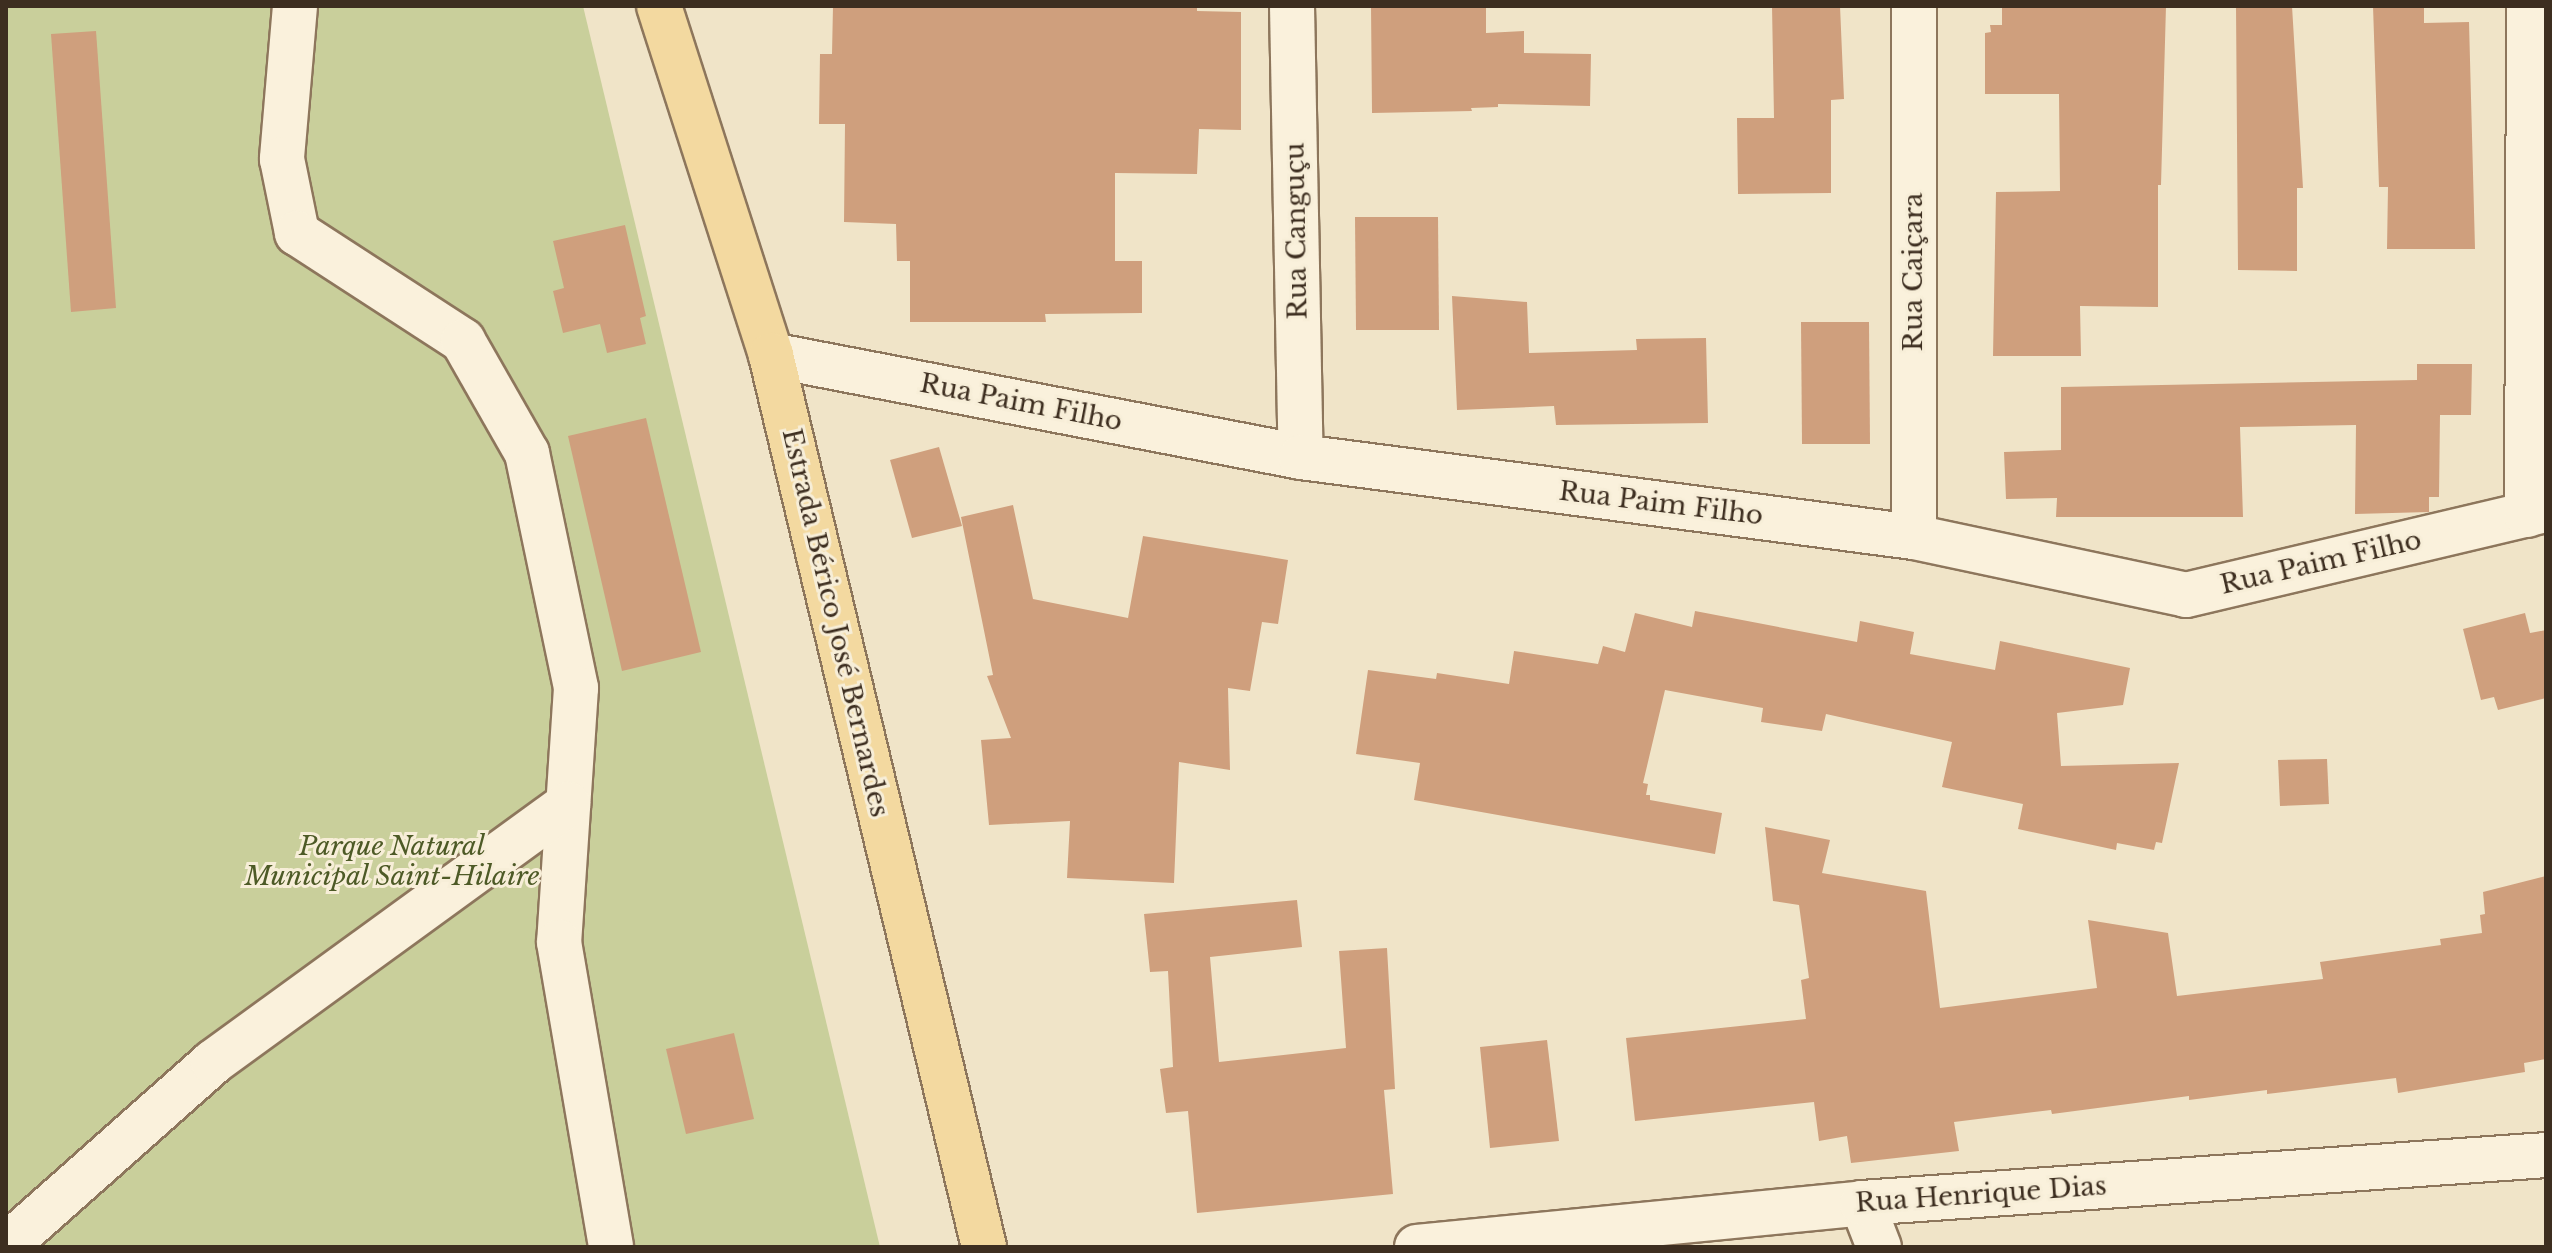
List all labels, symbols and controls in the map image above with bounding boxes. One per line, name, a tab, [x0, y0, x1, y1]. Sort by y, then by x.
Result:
street label: Rua Canguçu	[1280, 142, 1314, 320]
street label: Rua Caiçara	[1898, 192, 1930, 352]
street label: Rua Paim Filho	[917, 368, 1125, 438]
street label: Estrada Bérico José Bernardes	[775, 426, 895, 820]
street label: Rua Paim Filho	[1557, 476, 1765, 532]
street label: Rua Paim Filho	[2217, 525, 2425, 601]
park label: Parque Natural Municipal Saint-Hilaire	[244, 831, 540, 892]
street label: Rua Henrique Dias	[1854, 1171, 2108, 1219]

